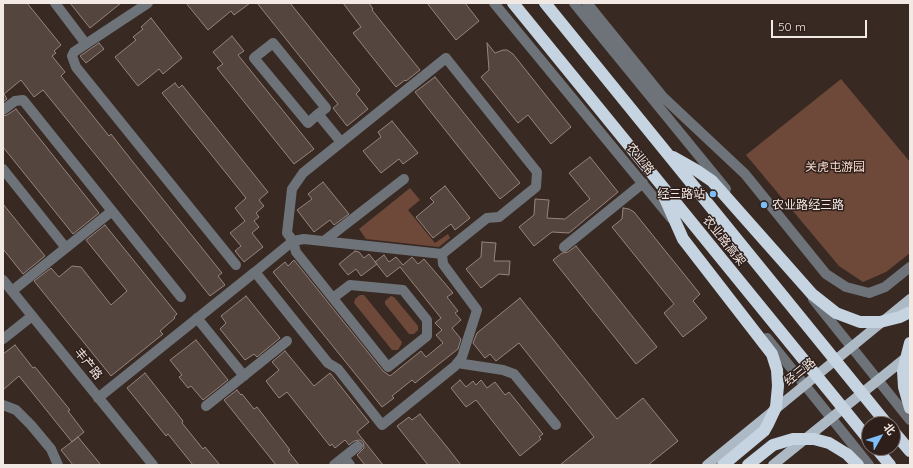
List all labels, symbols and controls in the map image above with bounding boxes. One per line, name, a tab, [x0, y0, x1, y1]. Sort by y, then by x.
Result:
scale bar	[773, 12, 869, 38]
text: 50 m	[778, 19, 806, 34]
street label: 农业路	[623, 140, 657, 178]
park label: 关虎屯游园	[805, 160, 865, 174]
place label: 经三路站	[657, 187, 705, 201]
marker: 经三路站	[708, 189, 718, 199]
place label: 农业路经三路	[772, 198, 844, 212]
marker: 农业路经三路	[759, 200, 769, 210]
street label: 农业路高架	[700, 213, 748, 269]
street label: 丰产路	[71, 345, 105, 383]
street label: 经三路	[781, 355, 819, 389]
north arrow	[861, 416, 901, 456]
text: 北	[881, 420, 898, 438]

